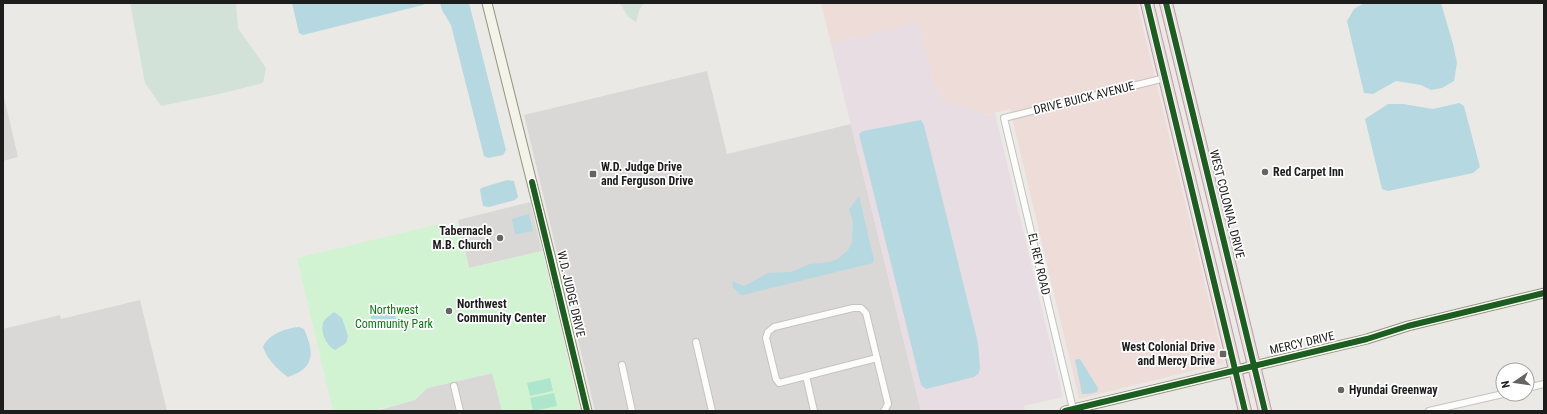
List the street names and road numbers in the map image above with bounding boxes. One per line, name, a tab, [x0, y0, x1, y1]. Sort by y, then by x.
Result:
street label: DRIVE BUICK AVENUE	[1032, 79, 1136, 117]
street label: WEST COLONIAL DRIVE	[1207, 148, 1247, 260]
street label: EL REY ROAD	[1025, 232, 1053, 296]
street label: W.D. JUDGE DRIVE	[554, 250, 588, 338]
street label: MERCY DRIVE	[1268, 329, 1336, 357]

